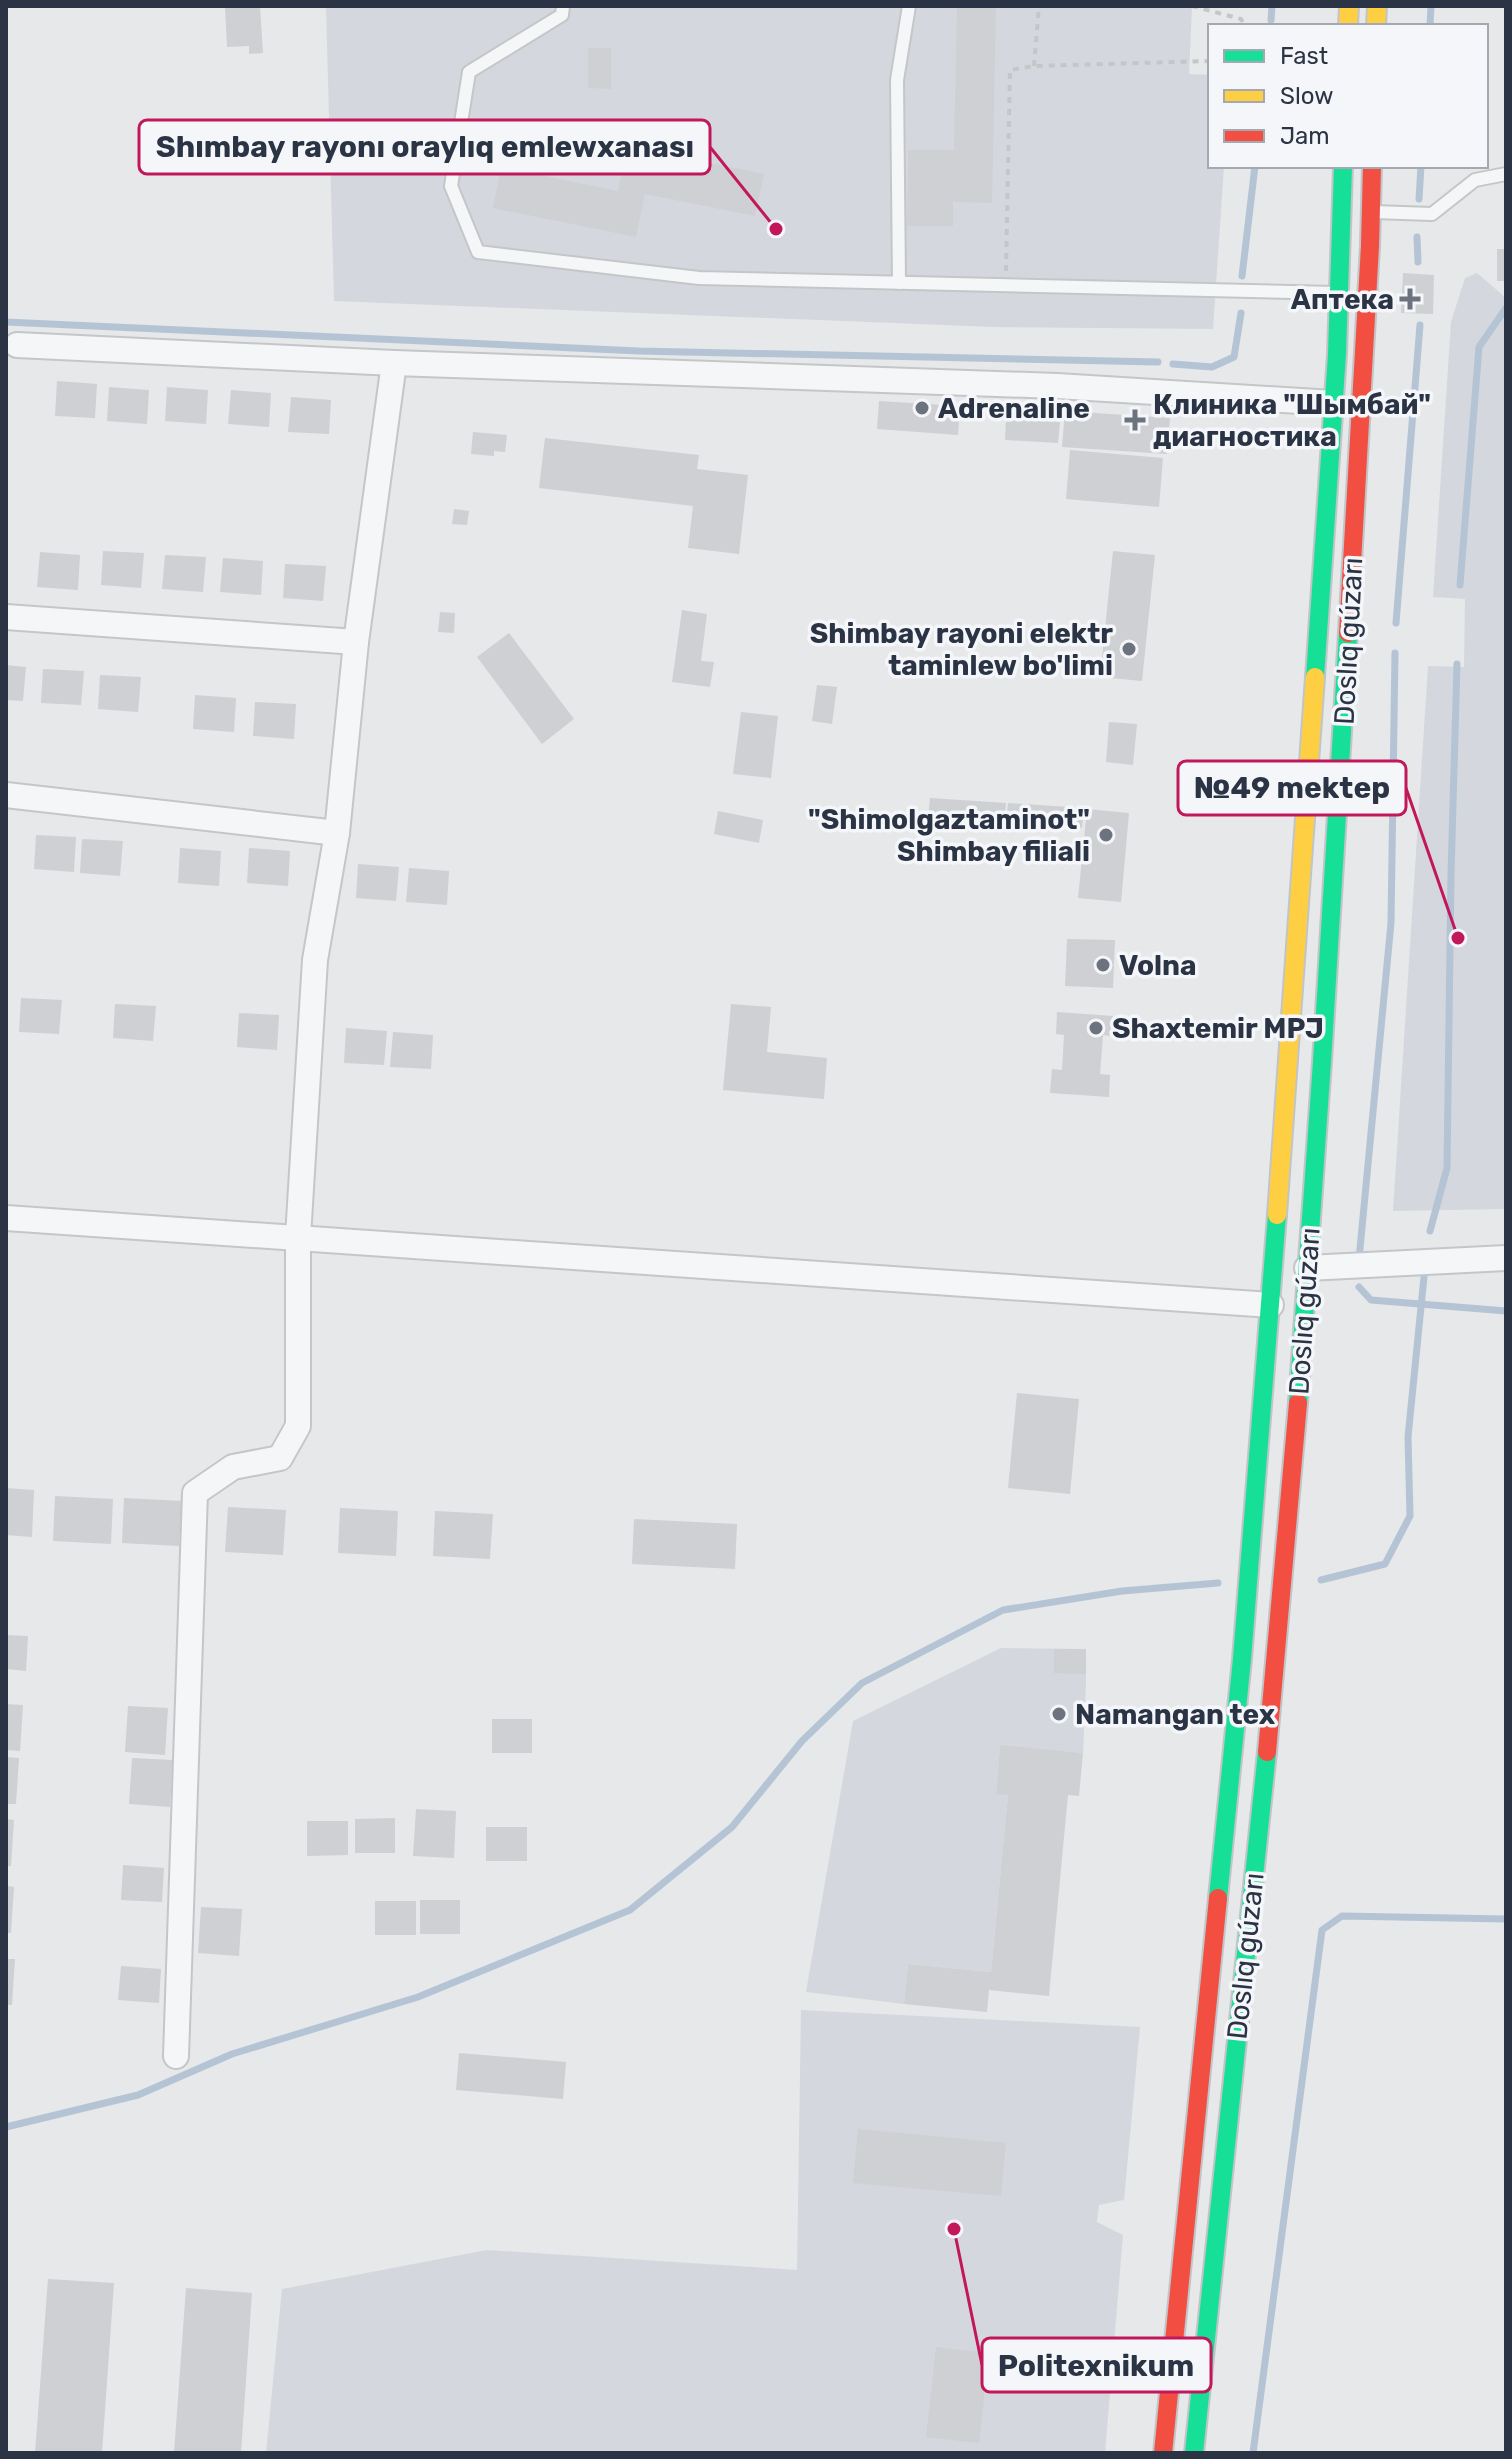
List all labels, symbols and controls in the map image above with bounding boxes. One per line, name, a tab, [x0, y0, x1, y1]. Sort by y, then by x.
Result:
legend	[1208, 24, 1488, 168]
text: Fast	[1280, 42, 1328, 70]
text: Slow	[1280, 82, 1333, 110]
callout: Shımbay rayonı oraylıq emlewxanası	[139, 120, 710, 174]
text: Jam	[1280, 122, 1330, 150]
text: Shımbay rayonı oraylıq emlewxanası	[156, 129, 694, 165]
place label: Аптека	[1291, 283, 1394, 316]
marker: Аптека	[1401, 290, 1419, 308]
place label: Клиника "Шымбай" диагностика	[1153, 388, 1431, 453]
place label: Adrenaline	[938, 392, 1090, 425]
marker: Adrenaline	[913, 399, 931, 417]
marker: Клиника "Шымбай" диагностика	[1124, 409, 1146, 431]
street label: Doslıq gúzarı	[1328, 557, 1369, 726]
place label: Shimbay rayoni elektr taminlew bo'limi	[810, 617, 1113, 682]
marker: Shimbay rayoni elektr taminlew bo'limi	[1120, 640, 1138, 658]
callout: №49 mektep	[1178, 761, 1406, 815]
text: №49 mektep	[1194, 770, 1390, 806]
place label: "Shimolgaztaminot" Shimbay filiali	[808, 803, 1090, 868]
marker: "Shimolgaztaminot" Shimbay filiali	[1097, 826, 1115, 844]
place label: Volna	[1119, 949, 1197, 982]
marker: Volna	[1094, 956, 1112, 974]
place label: Shaxtemir MPJ	[1112, 1012, 1324, 1045]
marker: Shaxtemir MPJ	[1087, 1019, 1105, 1037]
street label: Doslıq gúzarı	[1282, 1226, 1327, 1396]
place label: Namangan tex	[1075, 1698, 1276, 1731]
marker: Namangan tex	[1050, 1705, 1068, 1723]
street label: Doslıq gúzarı	[1220, 1871, 1271, 2041]
callout: Politexnikum	[982, 2338, 1211, 2392]
text: Politexnikum	[998, 2348, 1194, 2384]

